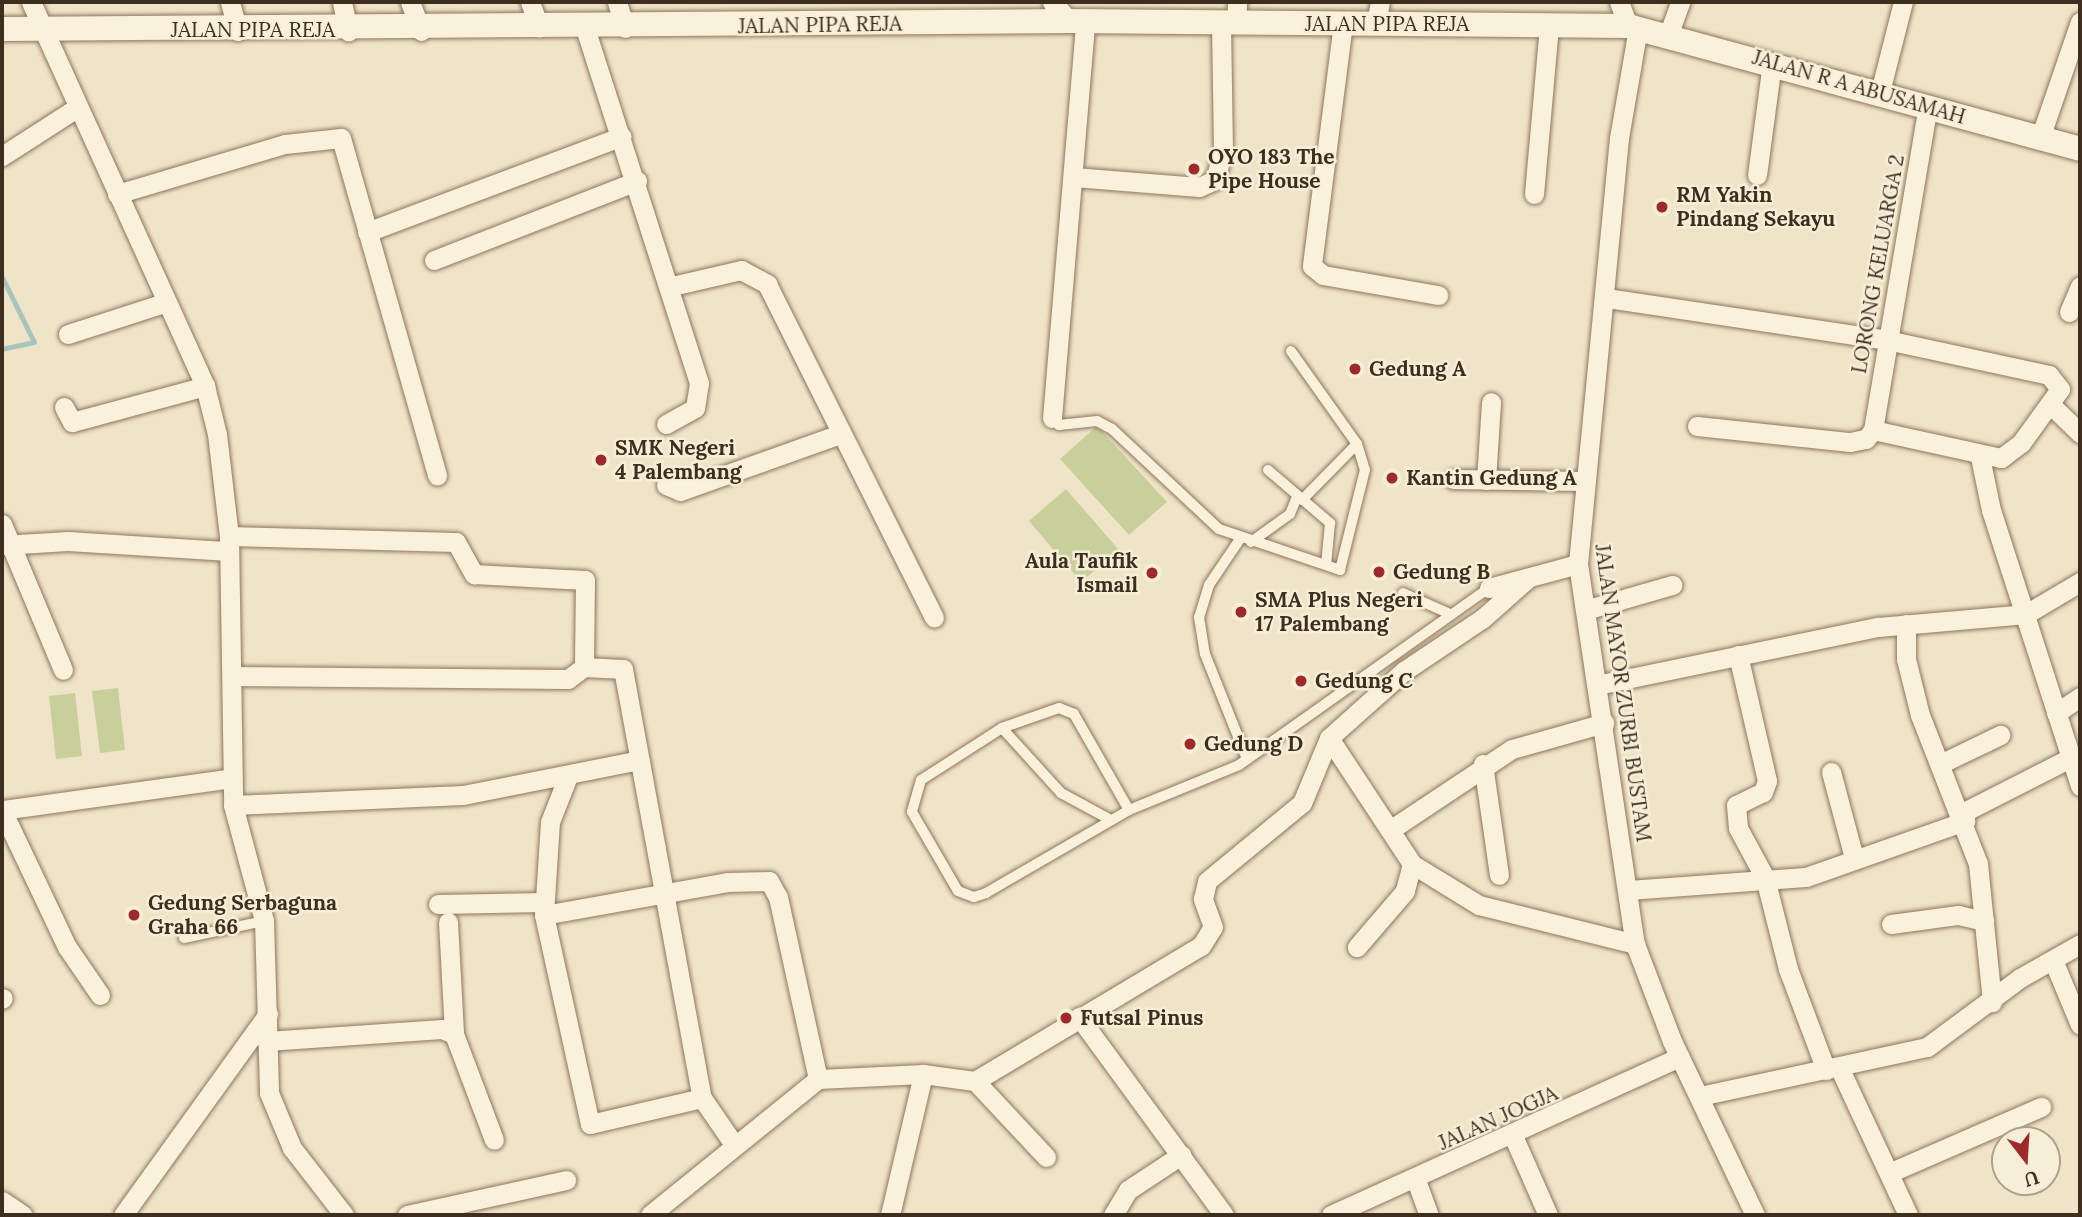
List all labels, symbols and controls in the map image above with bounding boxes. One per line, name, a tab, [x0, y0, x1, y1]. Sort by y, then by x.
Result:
street label: JALAN PIPA REJA	[738, 11, 902, 39]
street label: JALAN PIPA REJA	[1305, 11, 1469, 37]
street label: JALAN PIPA REJA	[171, 17, 335, 43]
street label: JALAN R A ABUSAMAH	[1749, 44, 1969, 130]
place label: OYO 183 The Pipe House	[1208, 144, 1335, 194]
street label: LORONG KELUARGA 2	[1846, 152, 1910, 376]
marker: OYO 183 The Pipe House	[1186, 161, 1202, 177]
place label: RM Yakin Pindang Sekayu	[1676, 182, 1835, 232]
marker: RM Yakin Pindang Sekayu	[1654, 199, 1670, 215]
place label: Gedung A	[1369, 356, 1466, 382]
marker: Gedung A	[1347, 361, 1363, 377]
place label: SMK Negeri 4 Palembang	[615, 435, 742, 485]
marker: SMK Negeri 4 Palembang	[593, 452, 609, 468]
place label: Kantin Gedung A	[1406, 465, 1577, 491]
marker: Kantin Gedung A	[1384, 470, 1400, 486]
street label: JALAN MAYOR ZURBI BUSTAM	[1590, 542, 1656, 844]
place label: Aula Taufik Ismail	[1025, 548, 1138, 598]
place label: Gedung B	[1393, 559, 1490, 585]
marker: Gedung B	[1371, 564, 1387, 580]
marker: Aula Taufik Ismail	[1144, 565, 1160, 581]
place label: SMA Plus Negeri 17 Palembang	[1255, 587, 1423, 637]
marker: SMA Plus Negeri 17 Palembang	[1233, 604, 1249, 620]
place label: Gedung C	[1315, 668, 1413, 694]
marker: Gedung C	[1293, 673, 1309, 689]
place label: Gedung D	[1204, 731, 1303, 757]
marker: Gedung D	[1182, 736, 1198, 752]
place label: Gedung Serbaguna Graha 66	[148, 890, 337, 940]
marker: Gedung Serbaguna Graha 66	[126, 907, 142, 923]
place label: Futsal Pinus	[1080, 1005, 1203, 1031]
marker: Futsal Pinus	[1058, 1010, 1074, 1026]
street label: JALAN JOGJA	[1434, 1080, 1562, 1156]
north arrow	[1991, 1126, 2061, 1196]
text: U	[2021, 1166, 2042, 1193]

